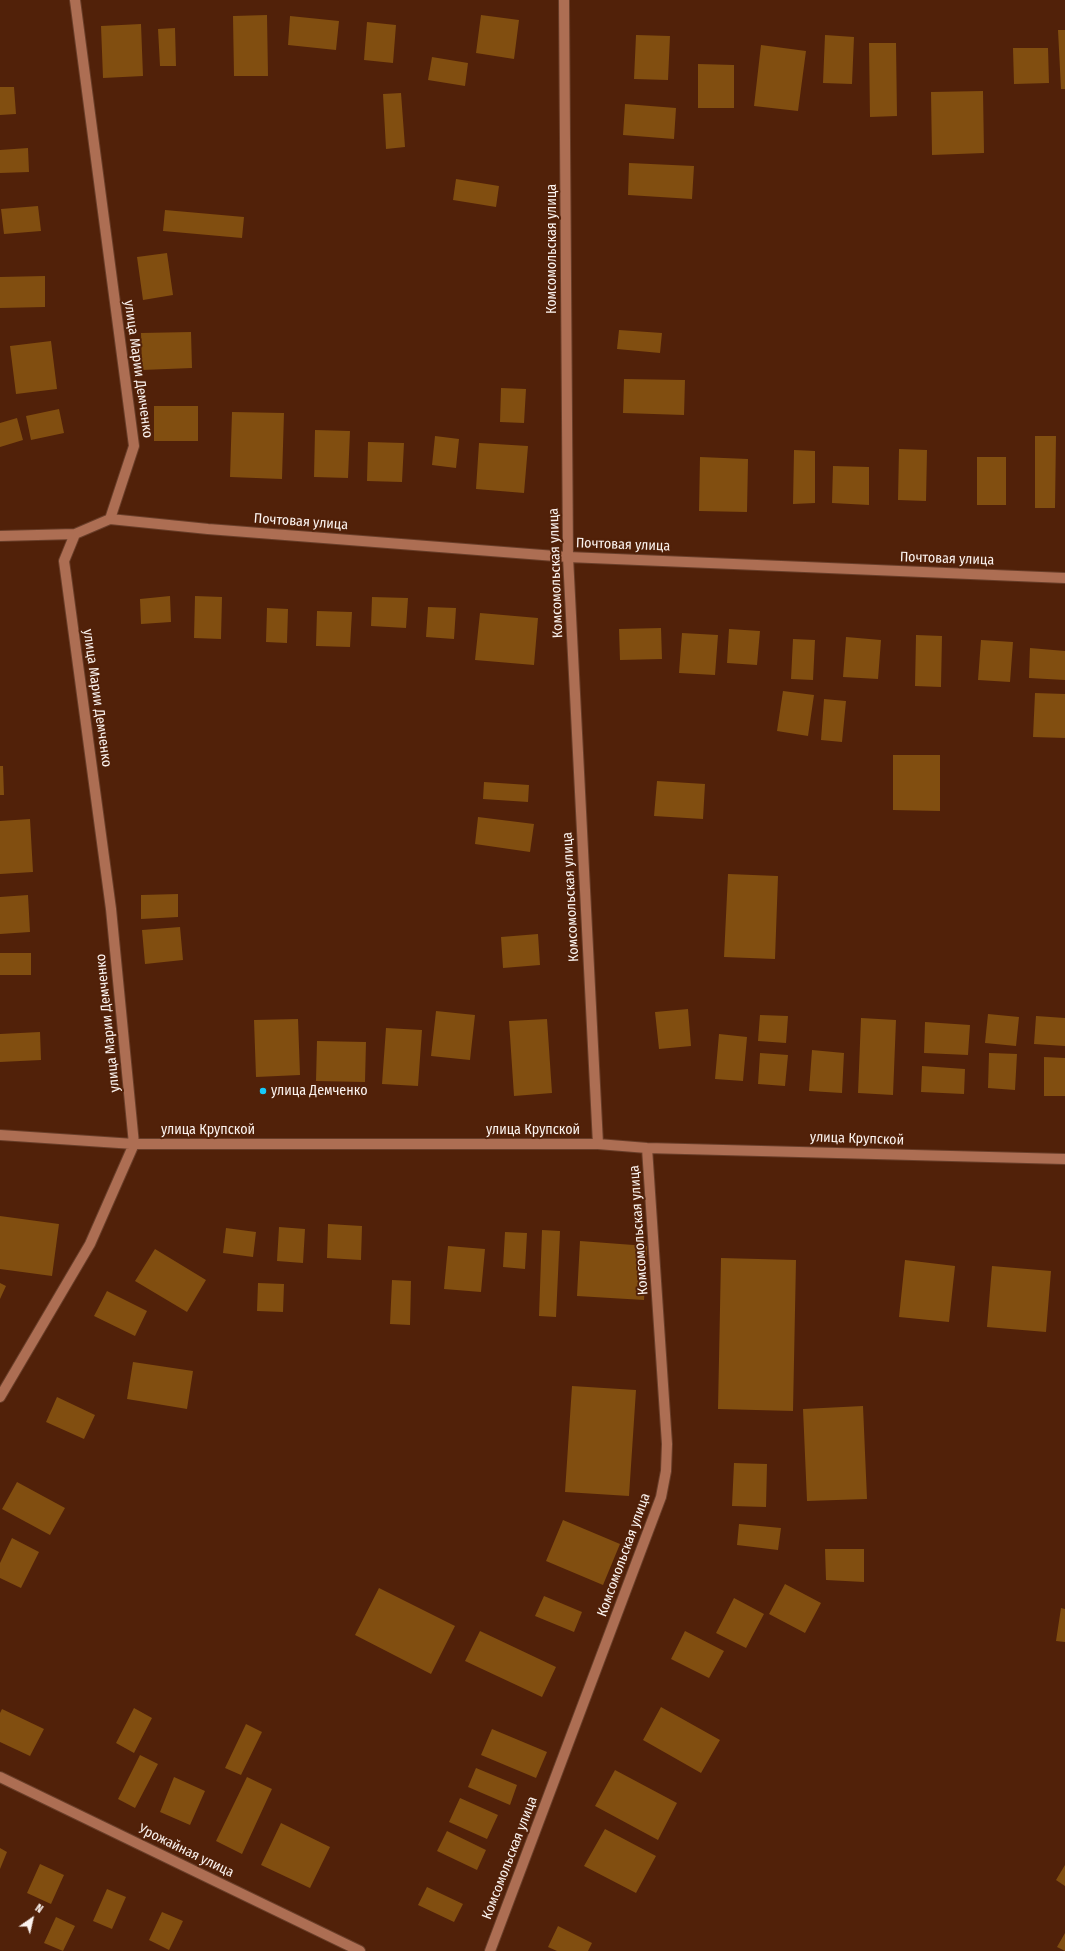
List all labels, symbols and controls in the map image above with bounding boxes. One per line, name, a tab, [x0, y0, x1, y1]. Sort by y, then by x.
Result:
street label: Комсомольская улица	[544, 184, 560, 314]
street label: улица Марии Демченко	[120, 299, 156, 439]
street label: Комсомольская улица	[545, 508, 567, 638]
street label: Почтовая улица	[253, 510, 349, 534]
street label: Почтовая улица	[575, 535, 671, 555]
street label: Почтовая улица	[899, 549, 995, 569]
street label: улица Марии Демченко	[79, 628, 115, 768]
street label: Комсомольская улица	[559, 832, 583, 962]
street label: улица Марии Демченко	[92, 953, 124, 1093]
place label: улица Демченко	[271, 1083, 368, 1099]
marker: улица Демченко	[258, 1086, 268, 1096]
street label: улица Крупской	[161, 1122, 255, 1138]
street label: улица Крупской	[486, 1122, 580, 1138]
street label: улица Крупской	[810, 1129, 904, 1149]
street label: Комсомольская улица	[626, 1164, 652, 1296]
street label: Комсомольская улица	[594, 1491, 654, 1619]
street label: Комсомольская улица	[479, 1794, 541, 1922]
street label: Урожайная улица	[135, 1821, 237, 1881]
north arrow	[12, 1899, 52, 1939]
text: N	[33, 1901, 45, 1916]

